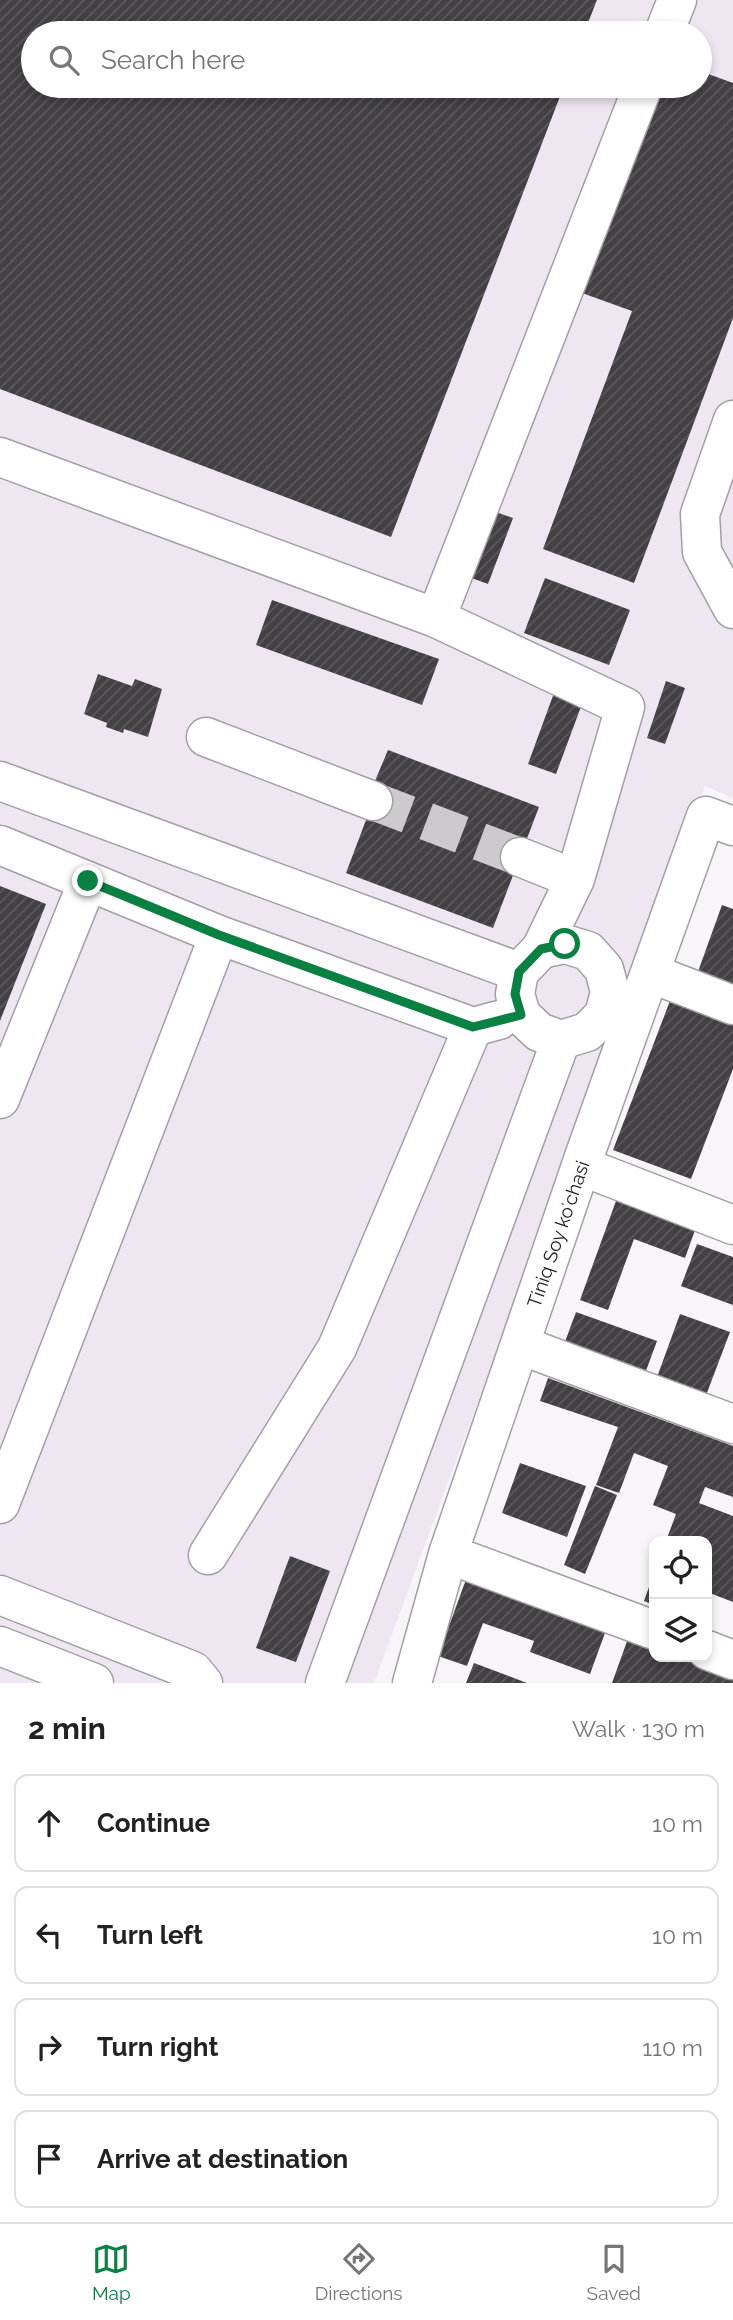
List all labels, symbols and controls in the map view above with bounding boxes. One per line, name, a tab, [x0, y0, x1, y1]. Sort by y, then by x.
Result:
search box	[21, 21, 712, 98]
icon: search	[45, 41, 83, 79]
text: Search here	[101, 45, 245, 75]
route end	[72, 865, 103, 896]
route start	[549, 928, 580, 959]
street label: Tiniq Soy koʻchasi	[523, 1158, 593, 1310]
map controls	[649, 1536, 712, 1662]
button: locate	[649, 1536, 712, 1599]
button: layers	[649, 1599, 712, 1662]
text: 2 min	[28, 1711, 106, 1746]
text: Walk · 130 m	[572, 1715, 705, 1742]
icon: ahead	[30, 1804, 68, 1842]
text: Continue	[97, 1808, 210, 1838]
text: 10 m	[652, 1810, 703, 1837]
icon: left	[30, 1916, 68, 1954]
text: Turn left	[97, 1920, 203, 1950]
text: 10 m	[652, 1922, 703, 1949]
icon: right	[30, 2028, 68, 2066]
text: Turn right	[97, 2032, 218, 2062]
text: 110 m	[642, 2034, 703, 2061]
icon: arrive	[30, 2140, 68, 2178]
text: Arrive at destination	[97, 2144, 348, 2174]
tab: Map	[92, 2240, 131, 2304]
tab: Directions	[315, 2240, 403, 2304]
tab: Saved	[587, 2240, 641, 2304]

